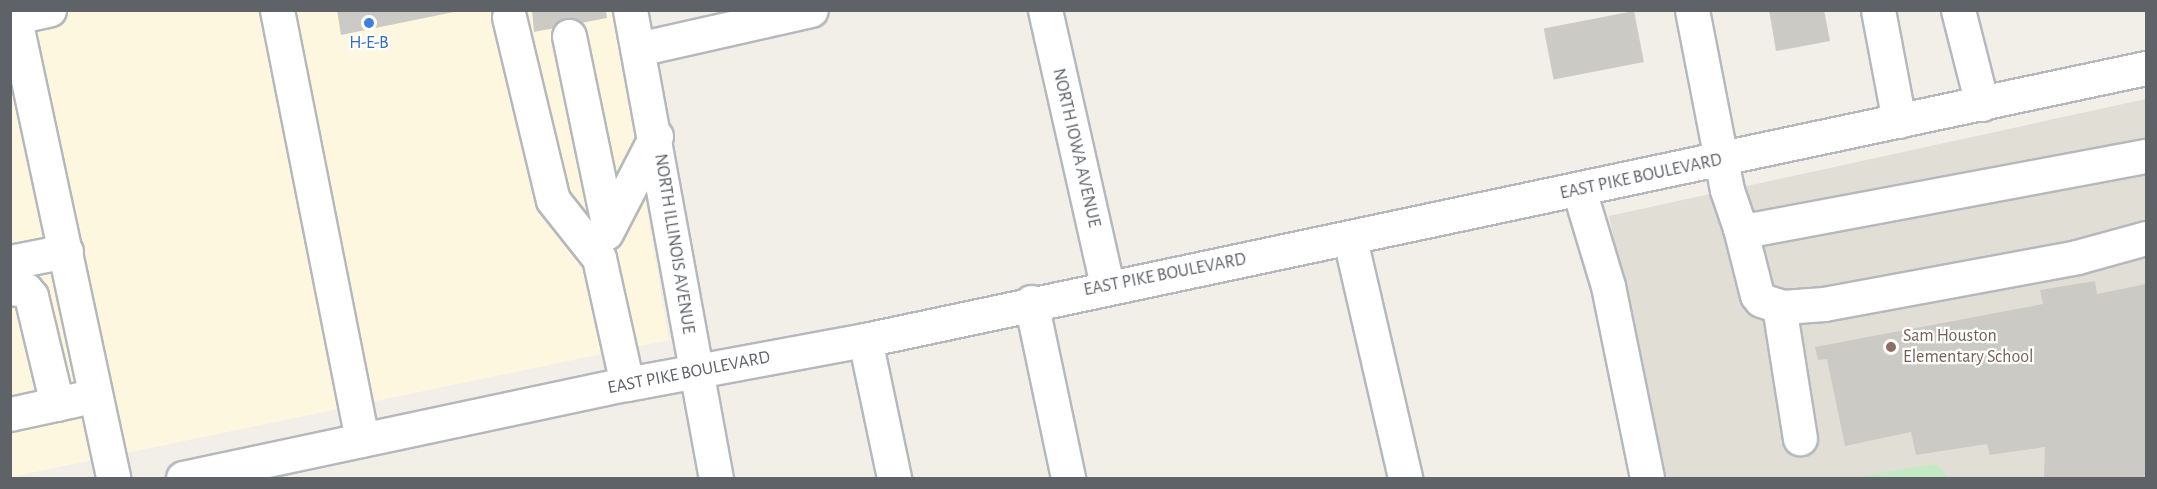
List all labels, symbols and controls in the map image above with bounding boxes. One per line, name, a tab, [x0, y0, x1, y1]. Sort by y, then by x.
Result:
marker: H-E-B	[362, 16, 376, 30]
place label: H-E-B	[349, 32, 389, 54]
street label: NORTH IOWA AVENUE	[1047, 66, 1105, 230]
street label: EAST PIKE BOULEVARD	[1558, 149, 1724, 205]
street label: NORTH ILLINOIS AVENUE	[649, 152, 699, 336]
street label: EAST PIKE BOULEVARD	[1082, 249, 1248, 301]
place label: Sam Houston Elementary School	[1903, 326, 2033, 368]
marker: Sam Houston Elementary School	[1884, 340, 1898, 354]
street label: EAST PIKE BOULEVARD	[606, 347, 772, 399]

